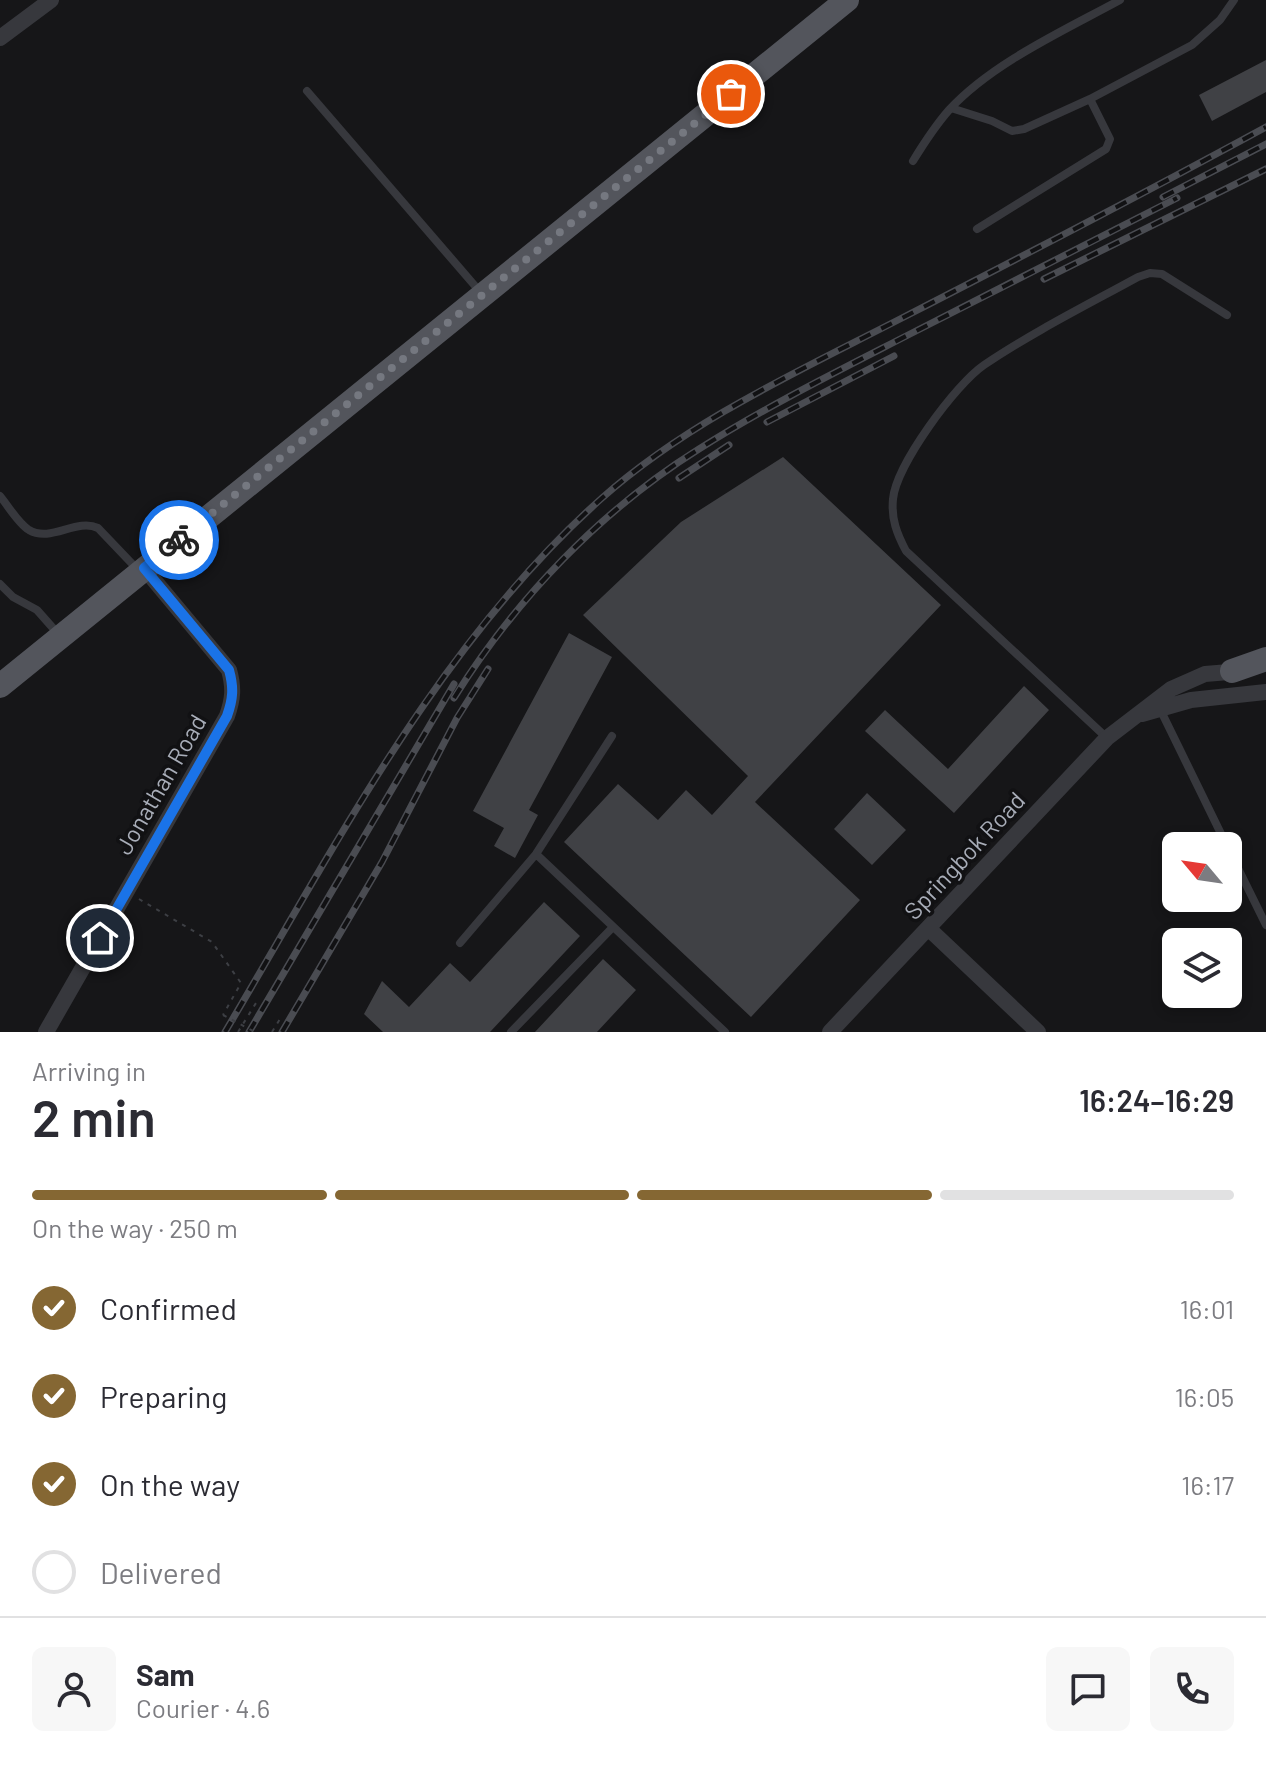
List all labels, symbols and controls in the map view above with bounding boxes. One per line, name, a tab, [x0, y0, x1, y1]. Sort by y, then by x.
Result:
pin	[697, 60, 765, 128]
icon: bag	[709, 72, 753, 116]
courier	[139, 500, 219, 580]
icon: bike	[157, 518, 201, 562]
street label: Jonathan Road	[108, 709, 212, 859]
street label: Springbok Road	[898, 785, 1030, 925]
north arrow	[1162, 832, 1242, 912]
map controls	[1162, 832, 1242, 1008]
pin	[66, 904, 134, 972]
icon: home	[78, 916, 122, 960]
button: layers	[1162, 928, 1242, 1008]
text: Arriving in	[32, 1055, 146, 1086]
text: 16:24–16:29	[1079, 1082, 1234, 1118]
text: 2 min	[32, 1085, 156, 1147]
text: On the way · 250 m	[32, 1212, 238, 1243]
icon: check	[32, 1286, 76, 1330]
text: Confirmed	[100, 1290, 237, 1326]
text: 16:01	[1180, 1293, 1234, 1324]
icon: check	[32, 1374, 76, 1418]
text: Preparing	[100, 1378, 227, 1414]
text: 16:05	[1175, 1381, 1234, 1412]
icon: check	[32, 1462, 76, 1506]
text: On the way	[100, 1466, 240, 1502]
text: 16:17	[1181, 1469, 1234, 1500]
text: Delivered	[100, 1554, 222, 1590]
button: person	[32, 1647, 116, 1731]
button: chat	[1046, 1647, 1130, 1731]
button: phone	[1150, 1647, 1234, 1731]
text: Sam	[136, 1656, 195, 1692]
text: Courier · 4.6	[136, 1692, 270, 1723]

